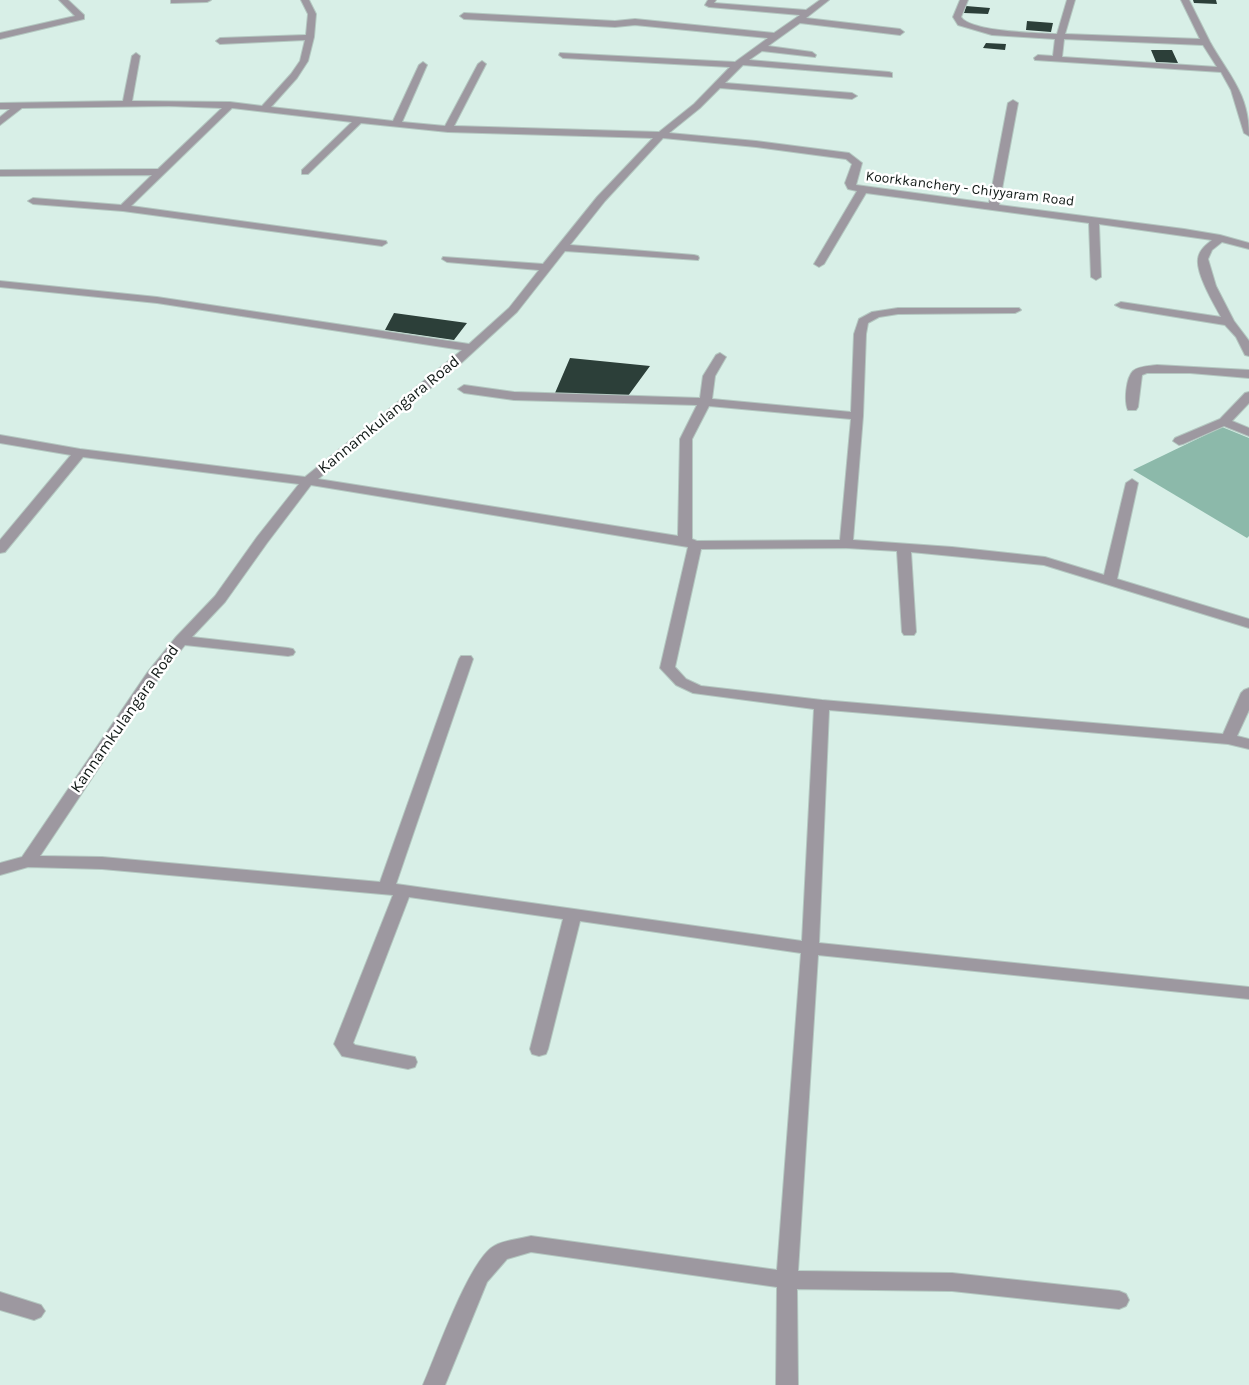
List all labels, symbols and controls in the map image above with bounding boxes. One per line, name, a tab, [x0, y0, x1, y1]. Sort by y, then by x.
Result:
street label: Koorkkanchery - Chiyyaram Road	[865, 168, 1075, 210]
street label: Kannamkulangara Road	[314, 352, 464, 478]
street label: Kannamkulangara Road	[67, 641, 183, 797]

